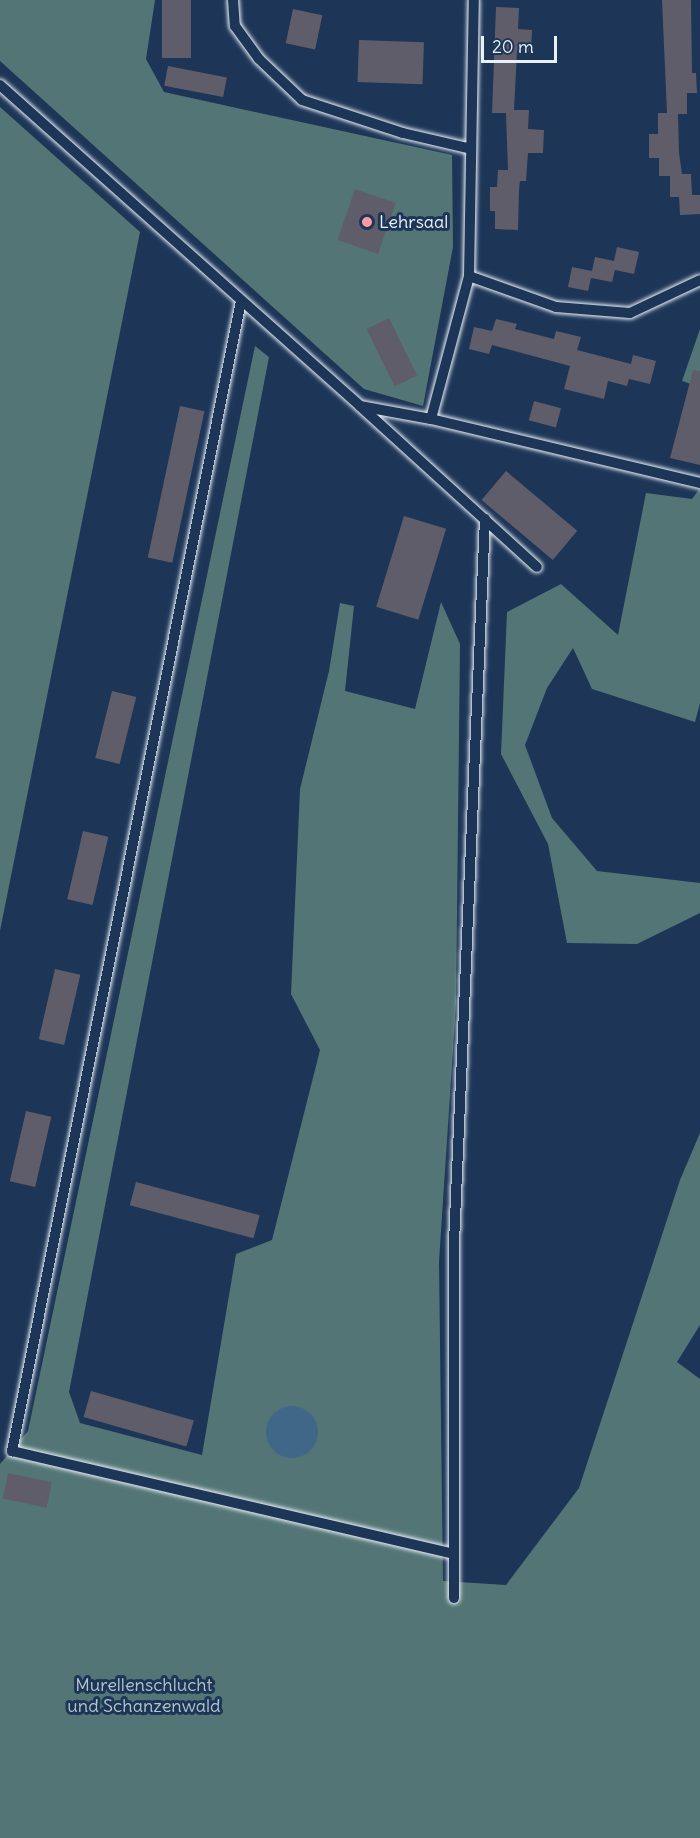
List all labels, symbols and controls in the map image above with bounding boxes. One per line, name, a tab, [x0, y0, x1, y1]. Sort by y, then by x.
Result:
scale bar	[484, 24, 560, 62]
text: 20 m	[492, 35, 534, 58]
place label: Lehrsaal	[379, 211, 448, 233]
marker: Lehrsaal	[360, 215, 374, 229]
park label: Murellenschlucht und Schanzenwald	[67, 1675, 221, 1718]

